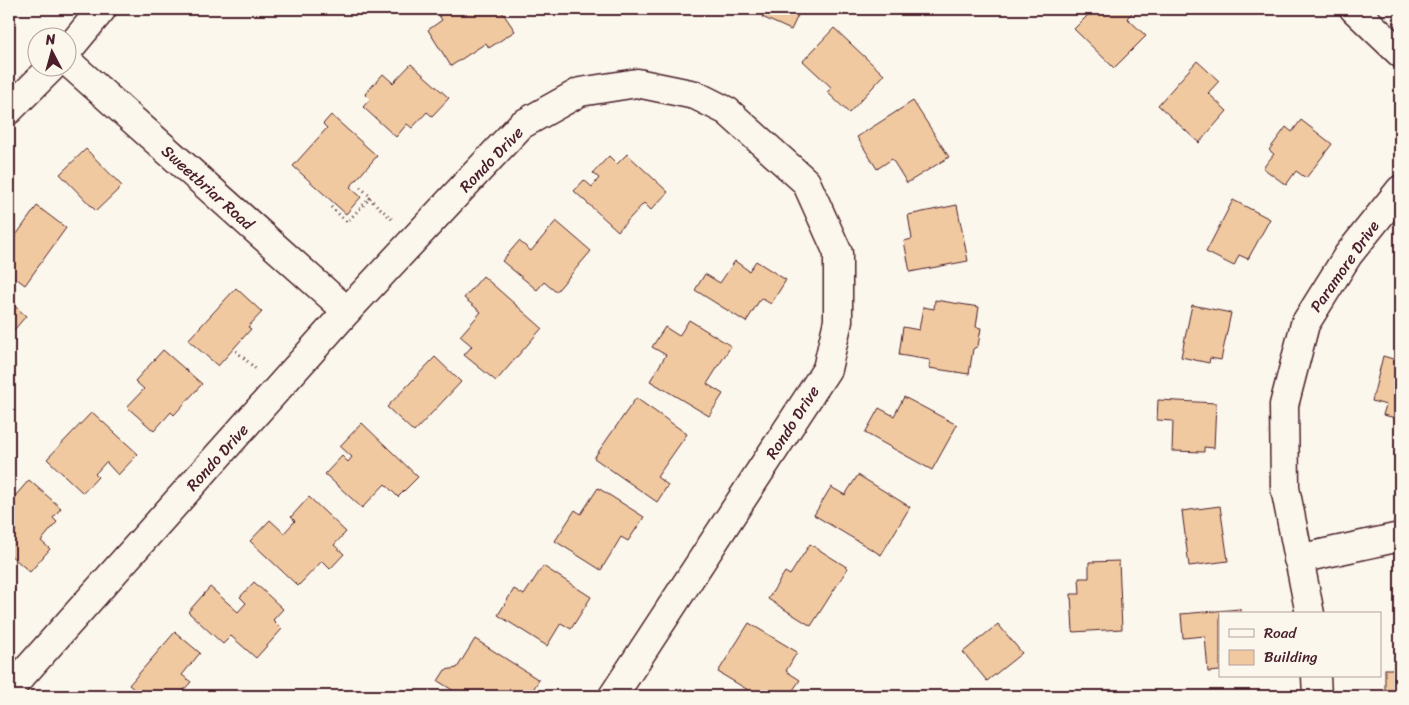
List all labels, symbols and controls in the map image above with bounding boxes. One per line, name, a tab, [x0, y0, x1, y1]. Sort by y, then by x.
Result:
text: N	[44, 27, 57, 53]
north arrow	[28, 28, 78, 78]
street label: Rondo Drive	[452, 119, 531, 199]
street label: Sweetbriar Road	[154, 137, 262, 238]
street label: Paramore Drive	[1302, 214, 1387, 319]
street label: Rondo Drive	[758, 379, 827, 465]
street label: Rondo Drive	[179, 417, 256, 498]
legend	[1219, 612, 1382, 678]
text: Road	[1264, 620, 1297, 646]
text: Building	[1264, 644, 1318, 670]

